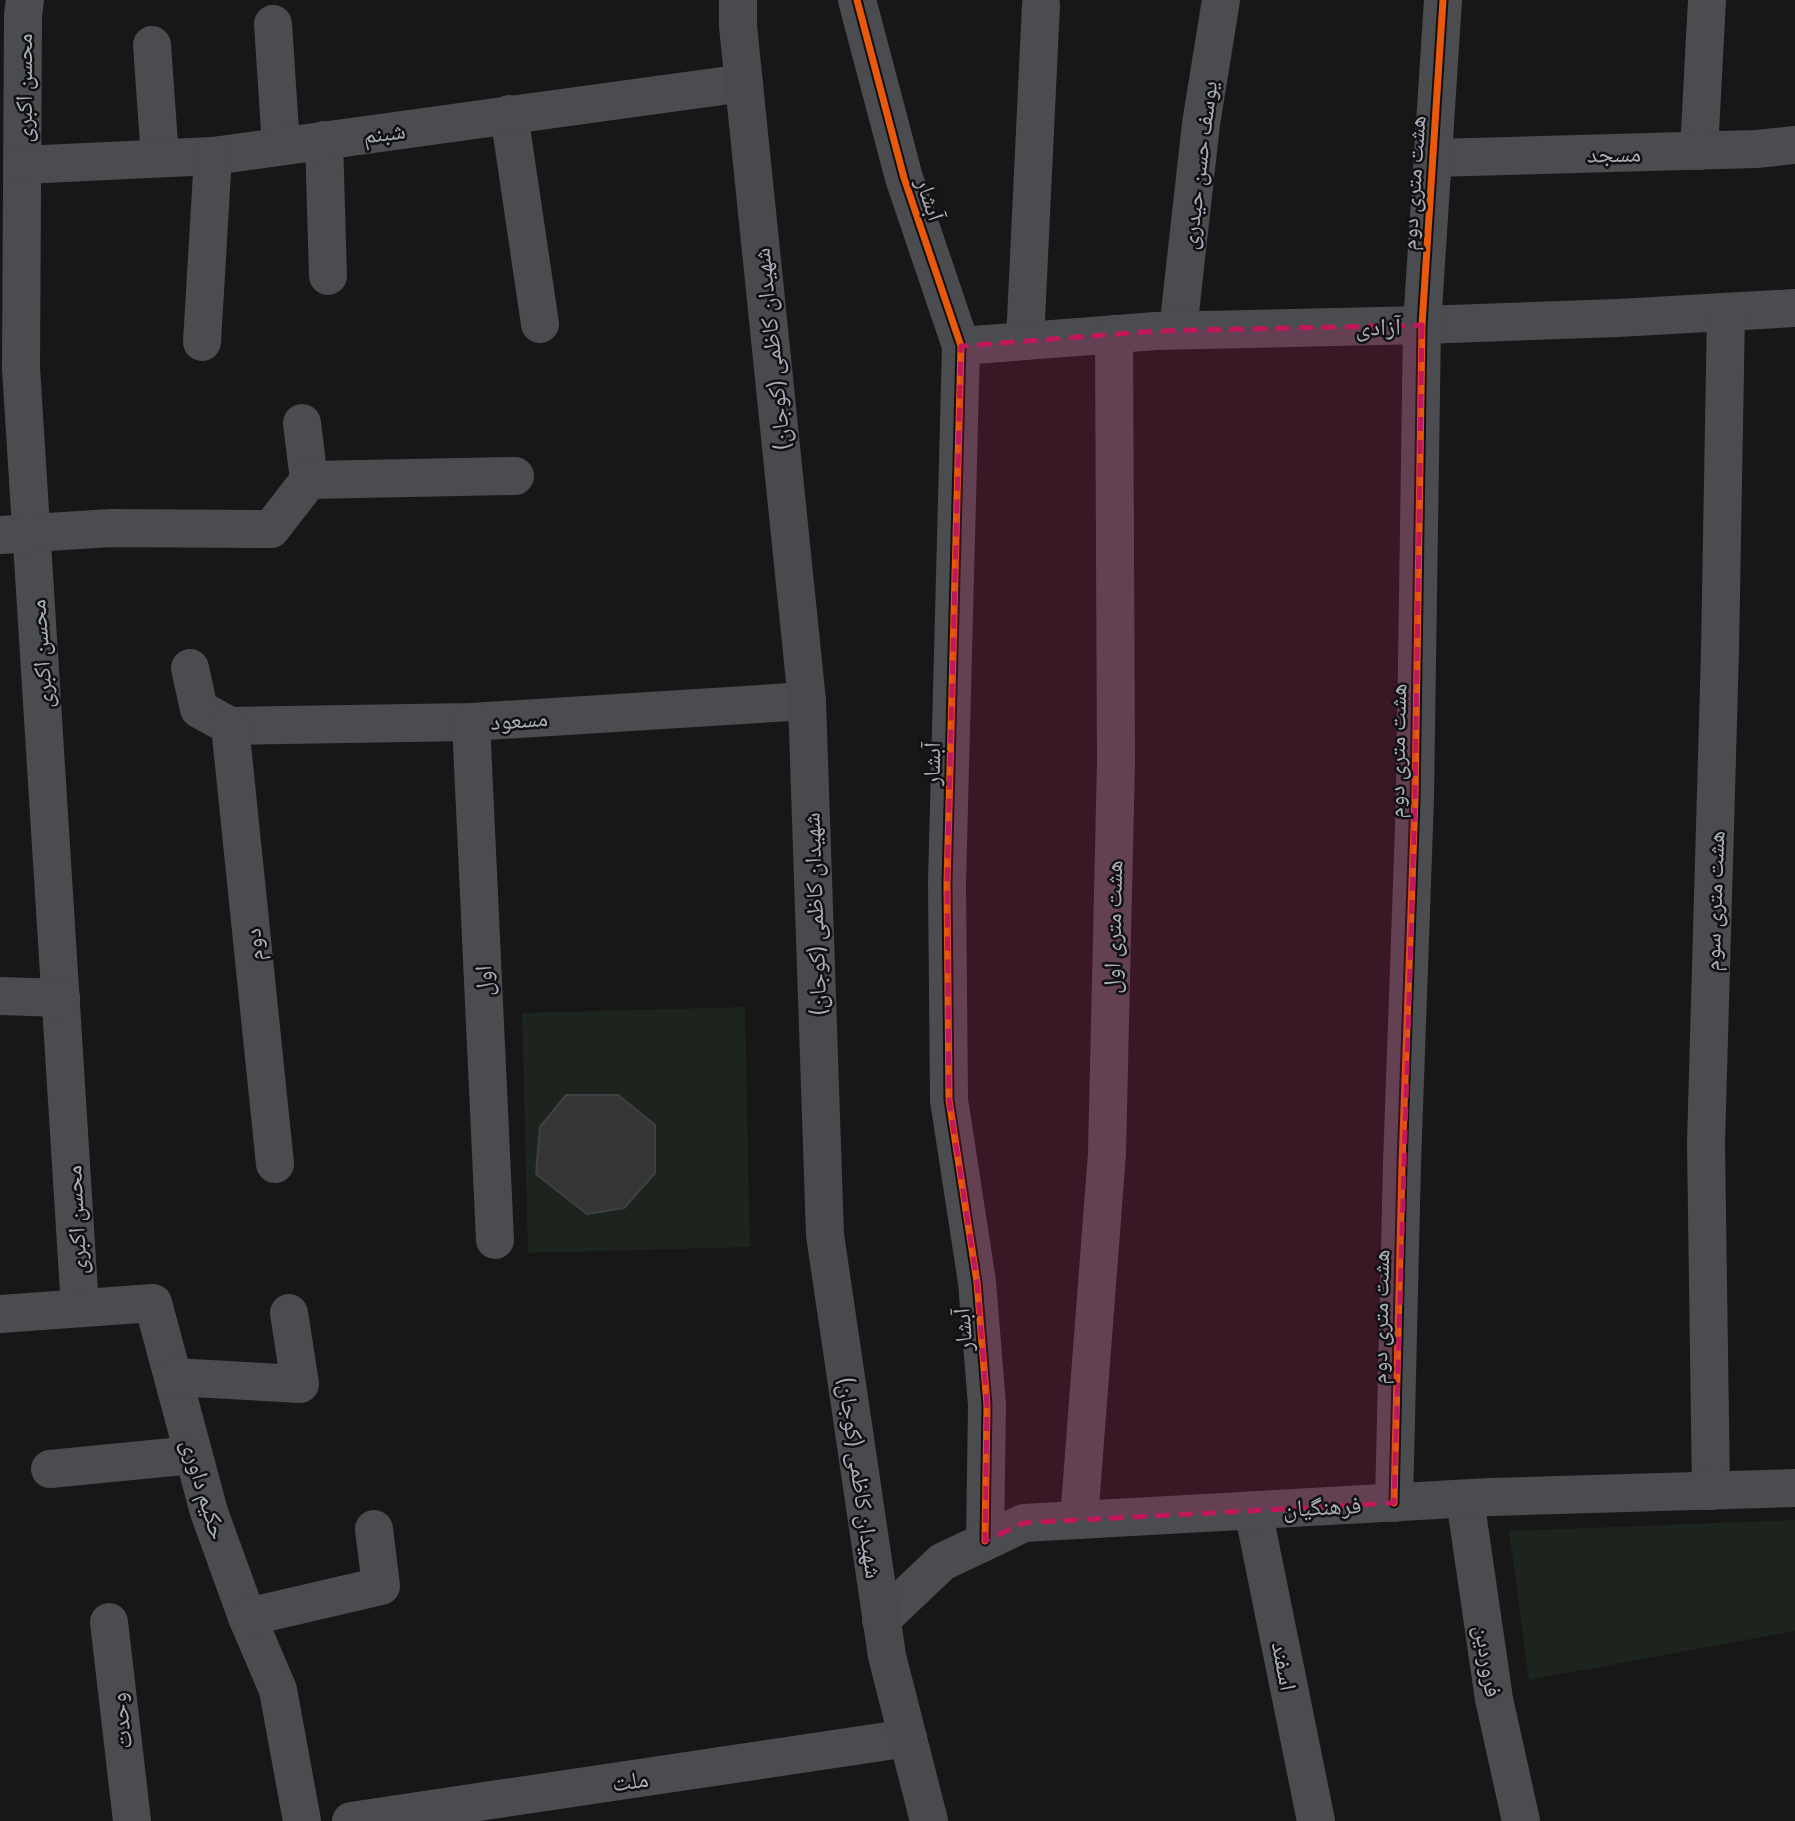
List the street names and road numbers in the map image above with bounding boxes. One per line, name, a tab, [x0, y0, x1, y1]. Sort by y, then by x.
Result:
street label: محسن اکبری	[5, 33, 41, 143]
street label: یوسف حسن حیدری	[1170, 78, 1226, 252]
street label: شبنم	[360, 111, 408, 153]
street label: هشت متری دوم	[1389, 114, 1435, 252]
street label: مسجد	[1587, 135, 1641, 171]
street label: آبشار	[907, 172, 955, 226]
street label: شهیدان کاظمی (کوجان)	[742, 246, 800, 452]
street label: آزادی	[1355, 308, 1402, 344]
street label: محسن اکبری	[18, 598, 62, 710]
street label: هشت متری دوم	[1377, 683, 1415, 819]
street label: مسعود	[489, 699, 549, 739]
street label: آبشار	[913, 741, 949, 787]
street label: شهیدان کاظمی (کوجان)	[792, 812, 836, 1016]
street label: هشت متری سوم	[1693, 830, 1733, 972]
street label: هشت متری اول	[1093, 860, 1131, 994]
street label: دوم	[233, 927, 273, 963]
street label: اول	[464, 964, 502, 998]
street label: محسن اکبری	[54, 1164, 96, 1276]
street label: هشت متری دوم	[1360, 1249, 1398, 1385]
street label: آبشار	[942, 1306, 982, 1354]
street label: شهیدان کاظمی (کوجان)	[829, 1375, 893, 1581]
street label: حکیم داوری	[173, 1434, 237, 1544]
street label: فرهنگیان	[1282, 1486, 1362, 1526]
street label: فروردین	[1466, 1622, 1512, 1700]
street label: اسفند	[1263, 1638, 1307, 1694]
street label: وحدت	[99, 1691, 141, 1751]
street label: ملت	[609, 1760, 651, 1800]

